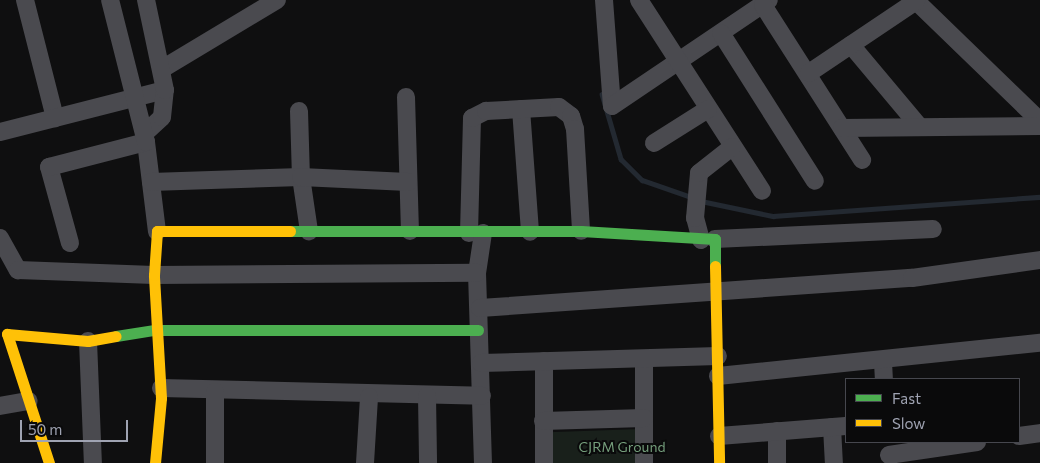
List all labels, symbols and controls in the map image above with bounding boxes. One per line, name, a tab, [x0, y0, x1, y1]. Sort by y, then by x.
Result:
legend	[845, 378, 1020, 443]
text: Fast	[892, 389, 921, 407]
scale bar	[22, 410, 130, 442]
text: Slow	[892, 414, 925, 432]
text: 50 m	[28, 420, 62, 438]
park label: CJRM Ground	[578, 439, 666, 455]

